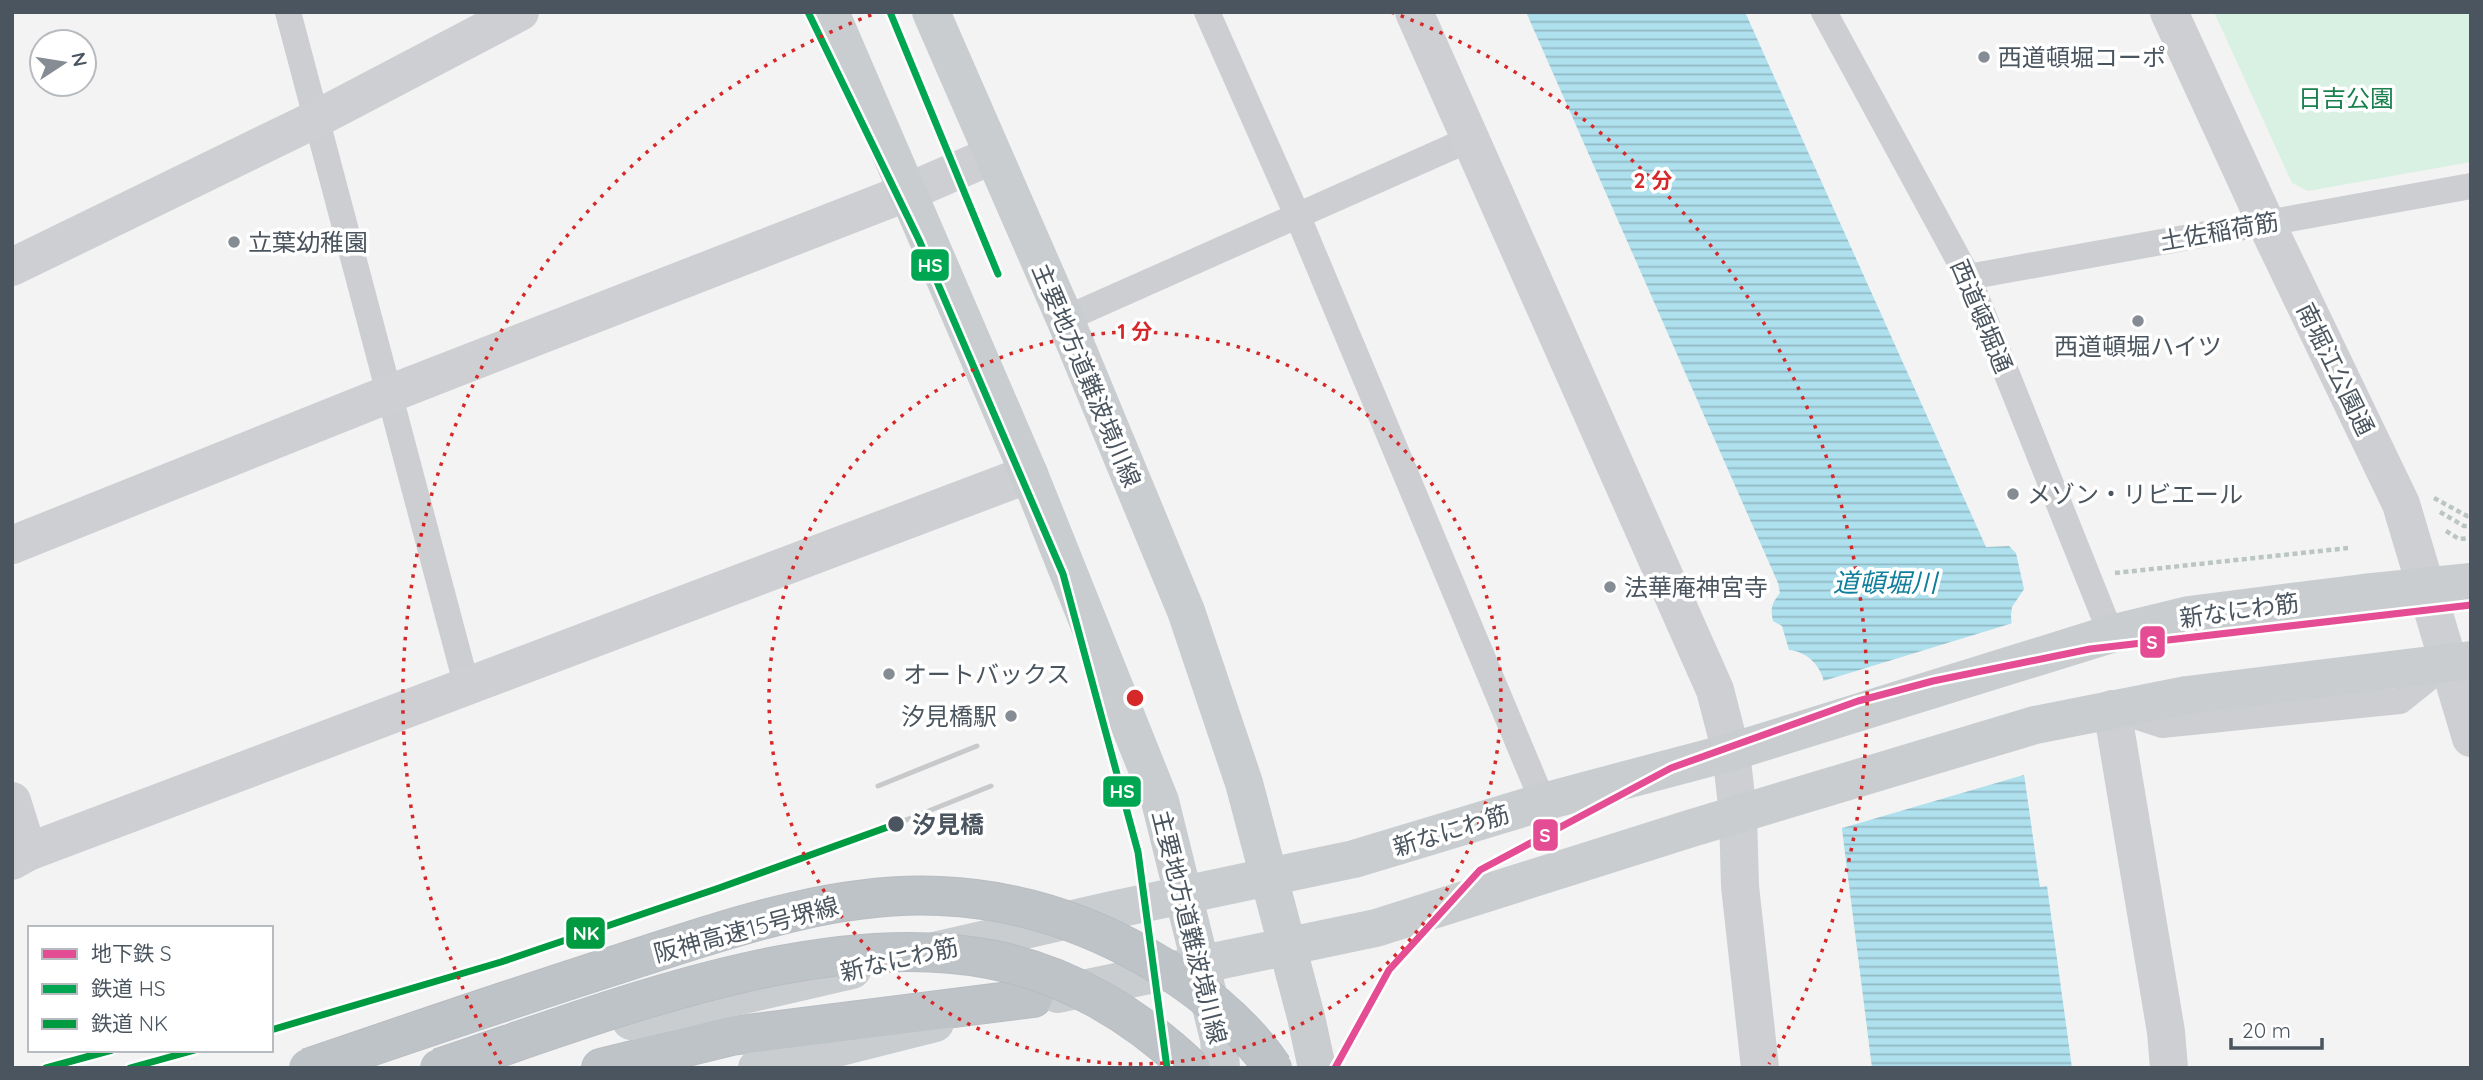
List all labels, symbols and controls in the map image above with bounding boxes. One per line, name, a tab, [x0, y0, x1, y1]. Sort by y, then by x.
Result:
north arrow	[28, 28, 98, 98]
place label: 西道頓堀コーポ	[1998, 42, 2166, 72]
marker: 西道頓堀コーポ	[1976, 49, 1992, 65]
text: N	[66, 50, 93, 69]
park label: 日吉公園	[2298, 83, 2394, 113]
text: 2 分	[1634, 167, 1672, 193]
street label: 土佐稲荷筋	[2157, 206, 2281, 256]
place label: 立葉幼稚園	[248, 227, 368, 257]
marker: 立葉幼稚園	[226, 234, 242, 250]
line badge: HS	[910, 248, 950, 282]
text: HS	[917, 253, 943, 277]
street label: 西道頓堀通	[1945, 255, 2019, 377]
street label: 主要地方道難波境川線	[1026, 259, 1148, 491]
street label: 南堀江公園通	[2291, 298, 2381, 440]
marker: 西道頓堀ハイツ	[2130, 313, 2146, 329]
text: 1 分	[1117, 318, 1153, 344]
place label: 西道頓堀ハイツ	[2054, 331, 2222, 361]
place label: メゾン・リビエール	[2027, 479, 2243, 509]
marker: メゾン・リビエール	[2005, 486, 2021, 502]
water label: 道頓堀川	[1833, 566, 1940, 599]
place label: 法華庵神宮寺	[1624, 572, 1768, 602]
marker: 法華庵神宮寺	[1602, 579, 1618, 595]
street label: 新なにわ筋	[2177, 587, 2301, 633]
line badge: S	[2139, 625, 2166, 659]
text: S	[2146, 630, 2158, 654]
place label: オートバックス	[903, 659, 1070, 689]
marker: オートバックス	[881, 666, 897, 682]
centre of rings	[1123, 686, 1147, 710]
place label: 汐見橋駅	[901, 701, 997, 731]
marker: 汐見橋駅	[1003, 708, 1019, 724]
line badge: HS	[1102, 775, 1142, 808]
text: HS	[1109, 779, 1135, 803]
street label: 新なにわ筋	[1389, 798, 1513, 862]
street label: 主要地方道難波境川線	[1146, 807, 1234, 1047]
place label: 汐見橋	[912, 809, 984, 839]
marker: 汐見橋	[886, 814, 906, 834]
line badge: S	[1532, 818, 1559, 852]
text: S	[1539, 823, 1551, 847]
street label: 阪神高速15号堺線	[650, 890, 842, 968]
line badge: NK	[565, 916, 606, 950]
text: NK	[573, 921, 599, 945]
legend	[28, 926, 273, 1052]
street label: 新なにわ筋	[837, 931, 961, 987]
text: 地下鉄 S	[91, 940, 172, 966]
text: 鉄道 HS	[91, 975, 166, 1001]
scale bar	[2231, 1006, 2322, 1050]
text: 鉄道 NK	[91, 1010, 168, 1036]
text: 20 m	[2242, 1017, 2291, 1043]

